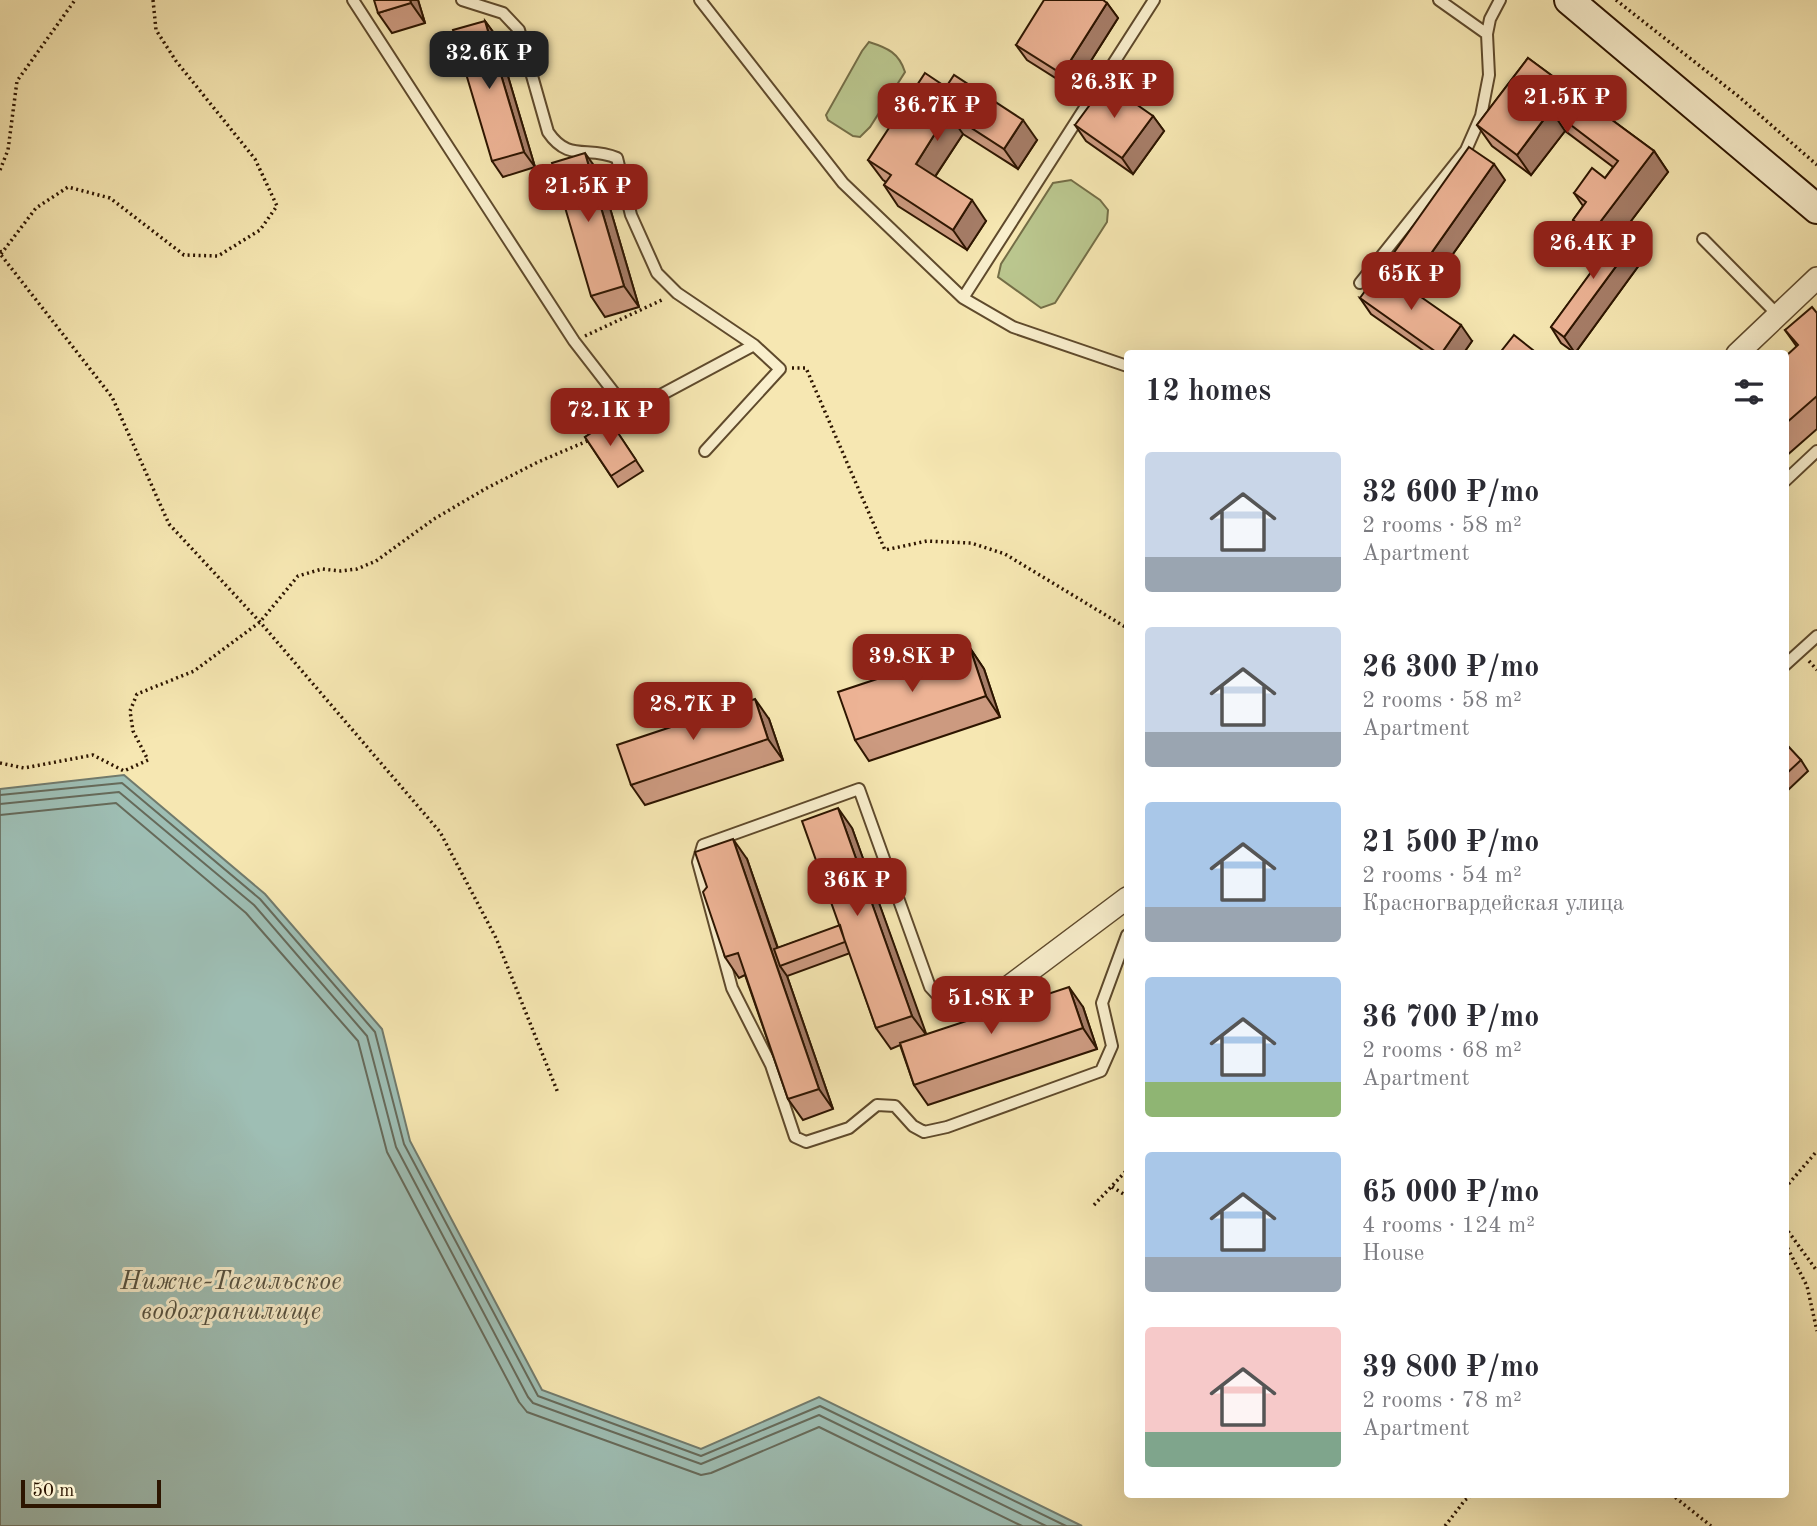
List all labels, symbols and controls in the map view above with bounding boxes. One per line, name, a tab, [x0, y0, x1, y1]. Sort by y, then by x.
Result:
pin: 32.6K ₽	[424, 32, 554, 91]
text: 32.6K ₽	[446, 42, 532, 65]
pin: 26.3K ₽	[1049, 60, 1179, 120]
text: 26.3K ₽	[1071, 71, 1157, 94]
pin: 21.5K ₽	[1502, 76, 1632, 135]
pin: 36.7K ₽	[872, 83, 1002, 143]
text: 21.5K ₽	[1524, 86, 1610, 109]
text: 36.7K ₽	[894, 94, 980, 117]
pin: 21.5K ₽	[523, 164, 653, 224]
text: 21.5K ₽	[545, 175, 631, 198]
pin: 26.4K ₽	[1528, 222, 1658, 281]
text: 26.4K ₽	[1550, 232, 1636, 255]
pin: 65K ₽	[1362, 252, 1460, 312]
text: 65K ₽	[1378, 263, 1444, 286]
icon: filters	[1730, 373, 1768, 411]
text: 12 homes	[1145, 377, 1271, 407]
pin: 72.1K ₽	[545, 388, 675, 448]
text: 72.1K ₽	[567, 399, 653, 422]
text: 32 600 ₽/mo	[1362, 478, 1539, 508]
icon: home	[1201, 480, 1285, 564]
text: 2 rooms · 58 m²	[1362, 514, 1522, 537]
text: Apartment	[1362, 542, 1470, 565]
pin: 39.8K ₽	[847, 634, 977, 694]
text: 39.8K ₽	[869, 645, 955, 668]
text: 26 300 ₽/mo	[1362, 653, 1539, 683]
icon: home	[1201, 655, 1285, 739]
pin: 28.7K ₽	[628, 682, 758, 742]
text: 2 rooms · 58 m²	[1362, 689, 1522, 712]
text: 28.7K ₽	[650, 693, 736, 716]
text: Apartment	[1362, 717, 1470, 740]
text: 21 500 ₽/mo	[1362, 828, 1539, 858]
icon: home	[1201, 830, 1285, 914]
pin: 36K ₽	[808, 858, 906, 918]
text: 2 rooms · 54 m²	[1362, 864, 1522, 887]
text: 36K ₽	[824, 869, 890, 892]
text: Красногвардейская улица	[1362, 892, 1624, 915]
pin: 51.8K ₽	[926, 976, 1056, 1036]
text: 51.8K ₽	[948, 987, 1034, 1010]
text: 36 700 ₽/mo	[1362, 1003, 1539, 1033]
icon: home	[1201, 1005, 1285, 1089]
text: 2 rooms · 68 m²	[1362, 1039, 1522, 1062]
text: Apartment	[1362, 1067, 1470, 1090]
text: 65 000 ₽/mo	[1362, 1178, 1539, 1208]
icon: home	[1201, 1180, 1285, 1264]
text: 4 rooms · 124 m²	[1362, 1214, 1535, 1237]
text: House	[1362, 1242, 1424, 1265]
water label: Нижне-Тагильское водохранилище	[119, 1269, 342, 1325]
text: 39 800 ₽/mo	[1362, 1353, 1539, 1383]
icon: home	[1201, 1355, 1285, 1439]
text: 2 rooms · 78 m²	[1362, 1389, 1522, 1412]
text: Apartment	[1362, 1417, 1470, 1440]
scale bar	[21, 1477, 161, 1509]
text: 50 m	[32, 1482, 74, 1501]

